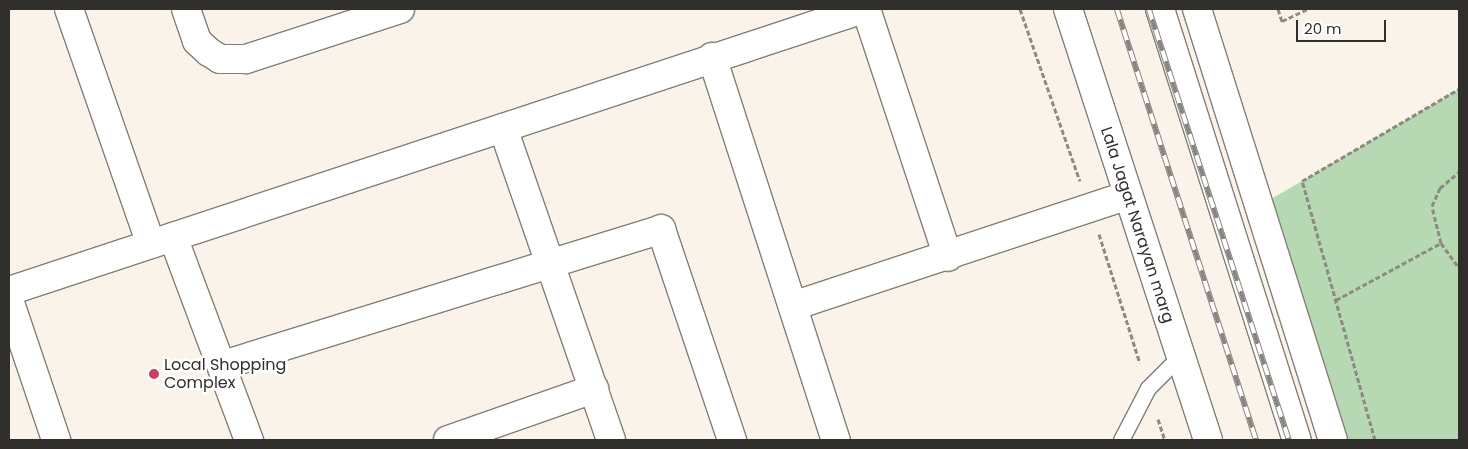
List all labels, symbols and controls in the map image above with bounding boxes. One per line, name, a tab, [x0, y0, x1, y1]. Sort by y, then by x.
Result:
scale bar	[1298, 10, 1388, 42]
text: 20 m	[1304, 18, 1342, 39]
street label: Lala Jagat Narayan marg	[1096, 125, 1178, 325]
place label: Local Shopping Complex	[164, 355, 286, 393]
marker: Local Shopping Complex	[148, 368, 160, 380]

